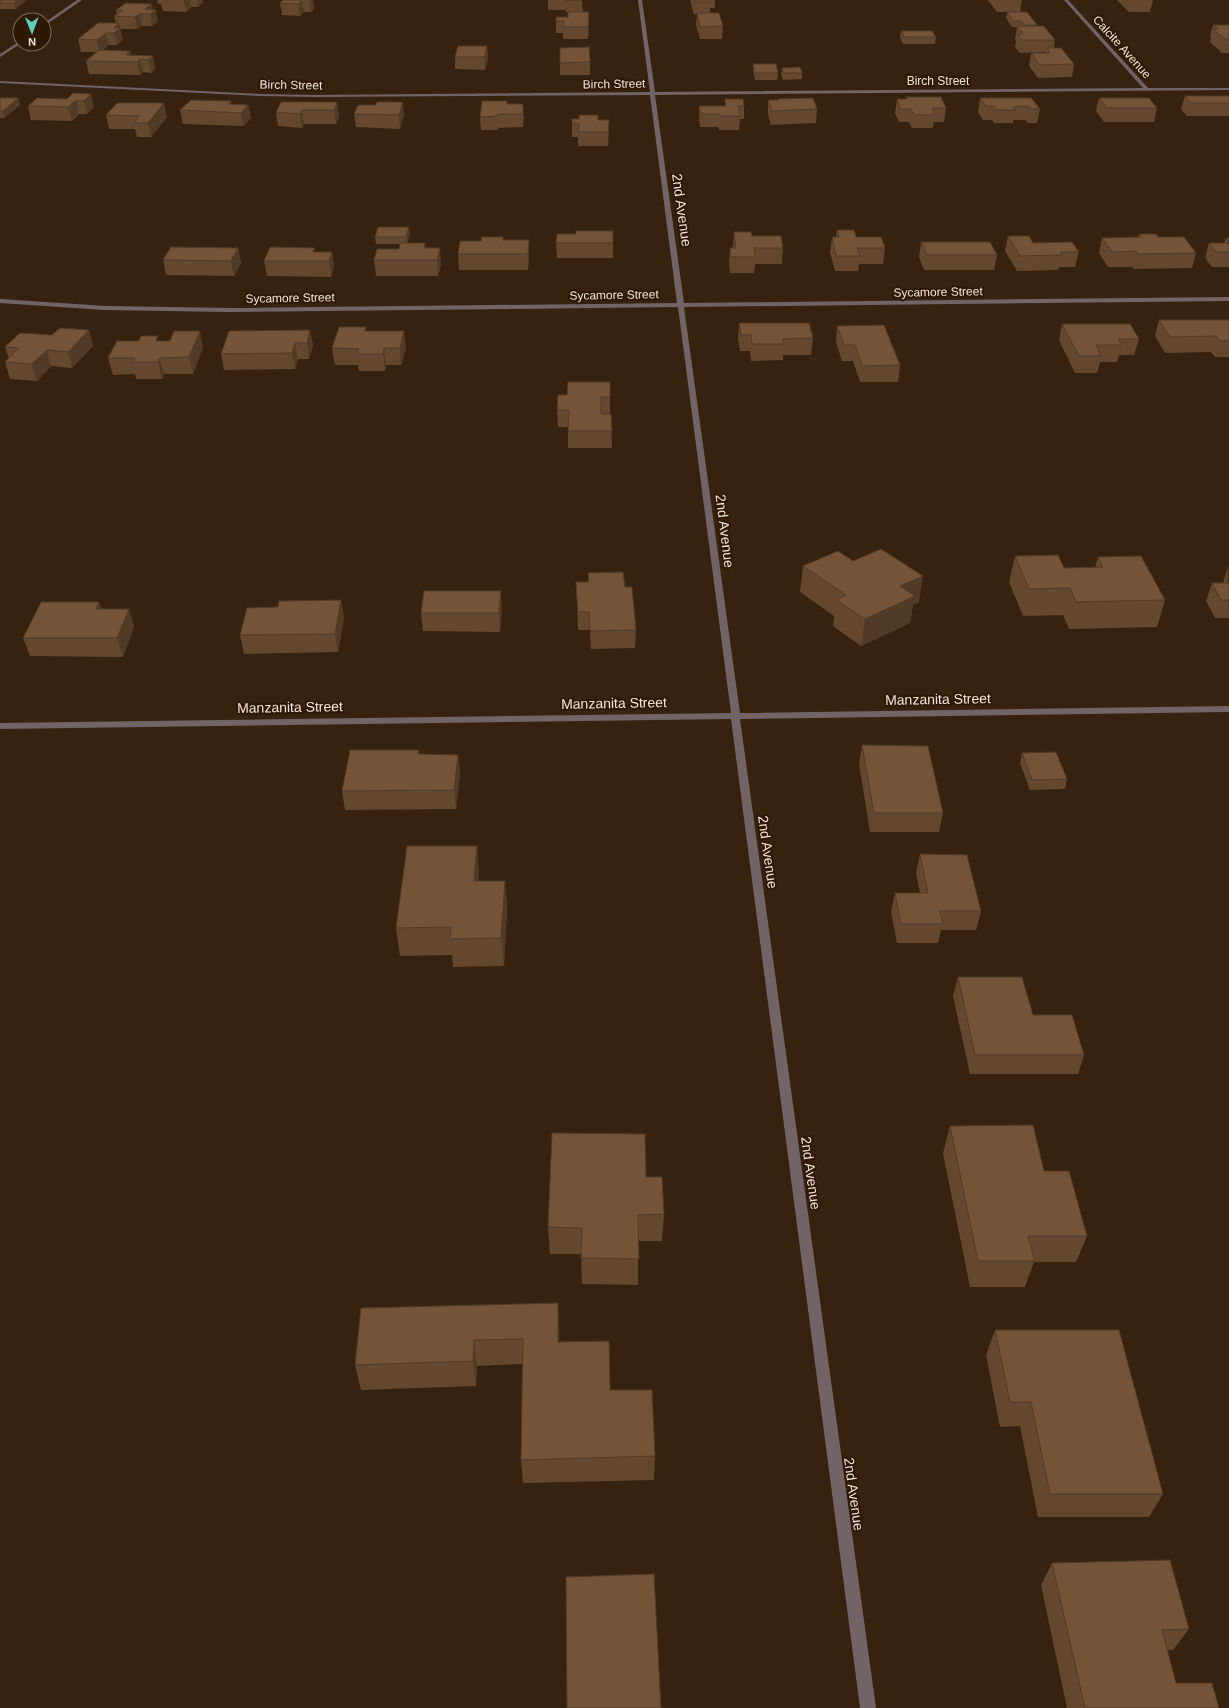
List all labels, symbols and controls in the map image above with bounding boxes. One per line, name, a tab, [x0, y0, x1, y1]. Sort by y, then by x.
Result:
north arrow	[12, 12, 52, 52]
street label: Calcite Avenue	[1090, 13, 1154, 82]
text: N	[28, 36, 36, 48]
street label: Birch Street	[907, 74, 970, 88]
street label: Birch Street	[583, 76, 646, 92]
street label: Birch Street	[260, 77, 323, 93]
street label: 2nd Avenue	[669, 172, 695, 248]
street label: Sycamore Street	[893, 284, 983, 300]
street label: Sycamore Street	[569, 287, 659, 303]
street label: Sycamore Street	[245, 290, 335, 306]
street label: 2nd Avenue	[713, 493, 737, 569]
street label: Manzanita Street	[885, 690, 991, 708]
street label: Manzanita Street	[561, 694, 667, 712]
street label: Manzanita Street	[237, 698, 343, 716]
street label: 2nd Avenue	[755, 814, 781, 890]
street label: 2nd Avenue	[798, 1135, 824, 1211]
street label: 2nd Avenue	[841, 1456, 867, 1532]

